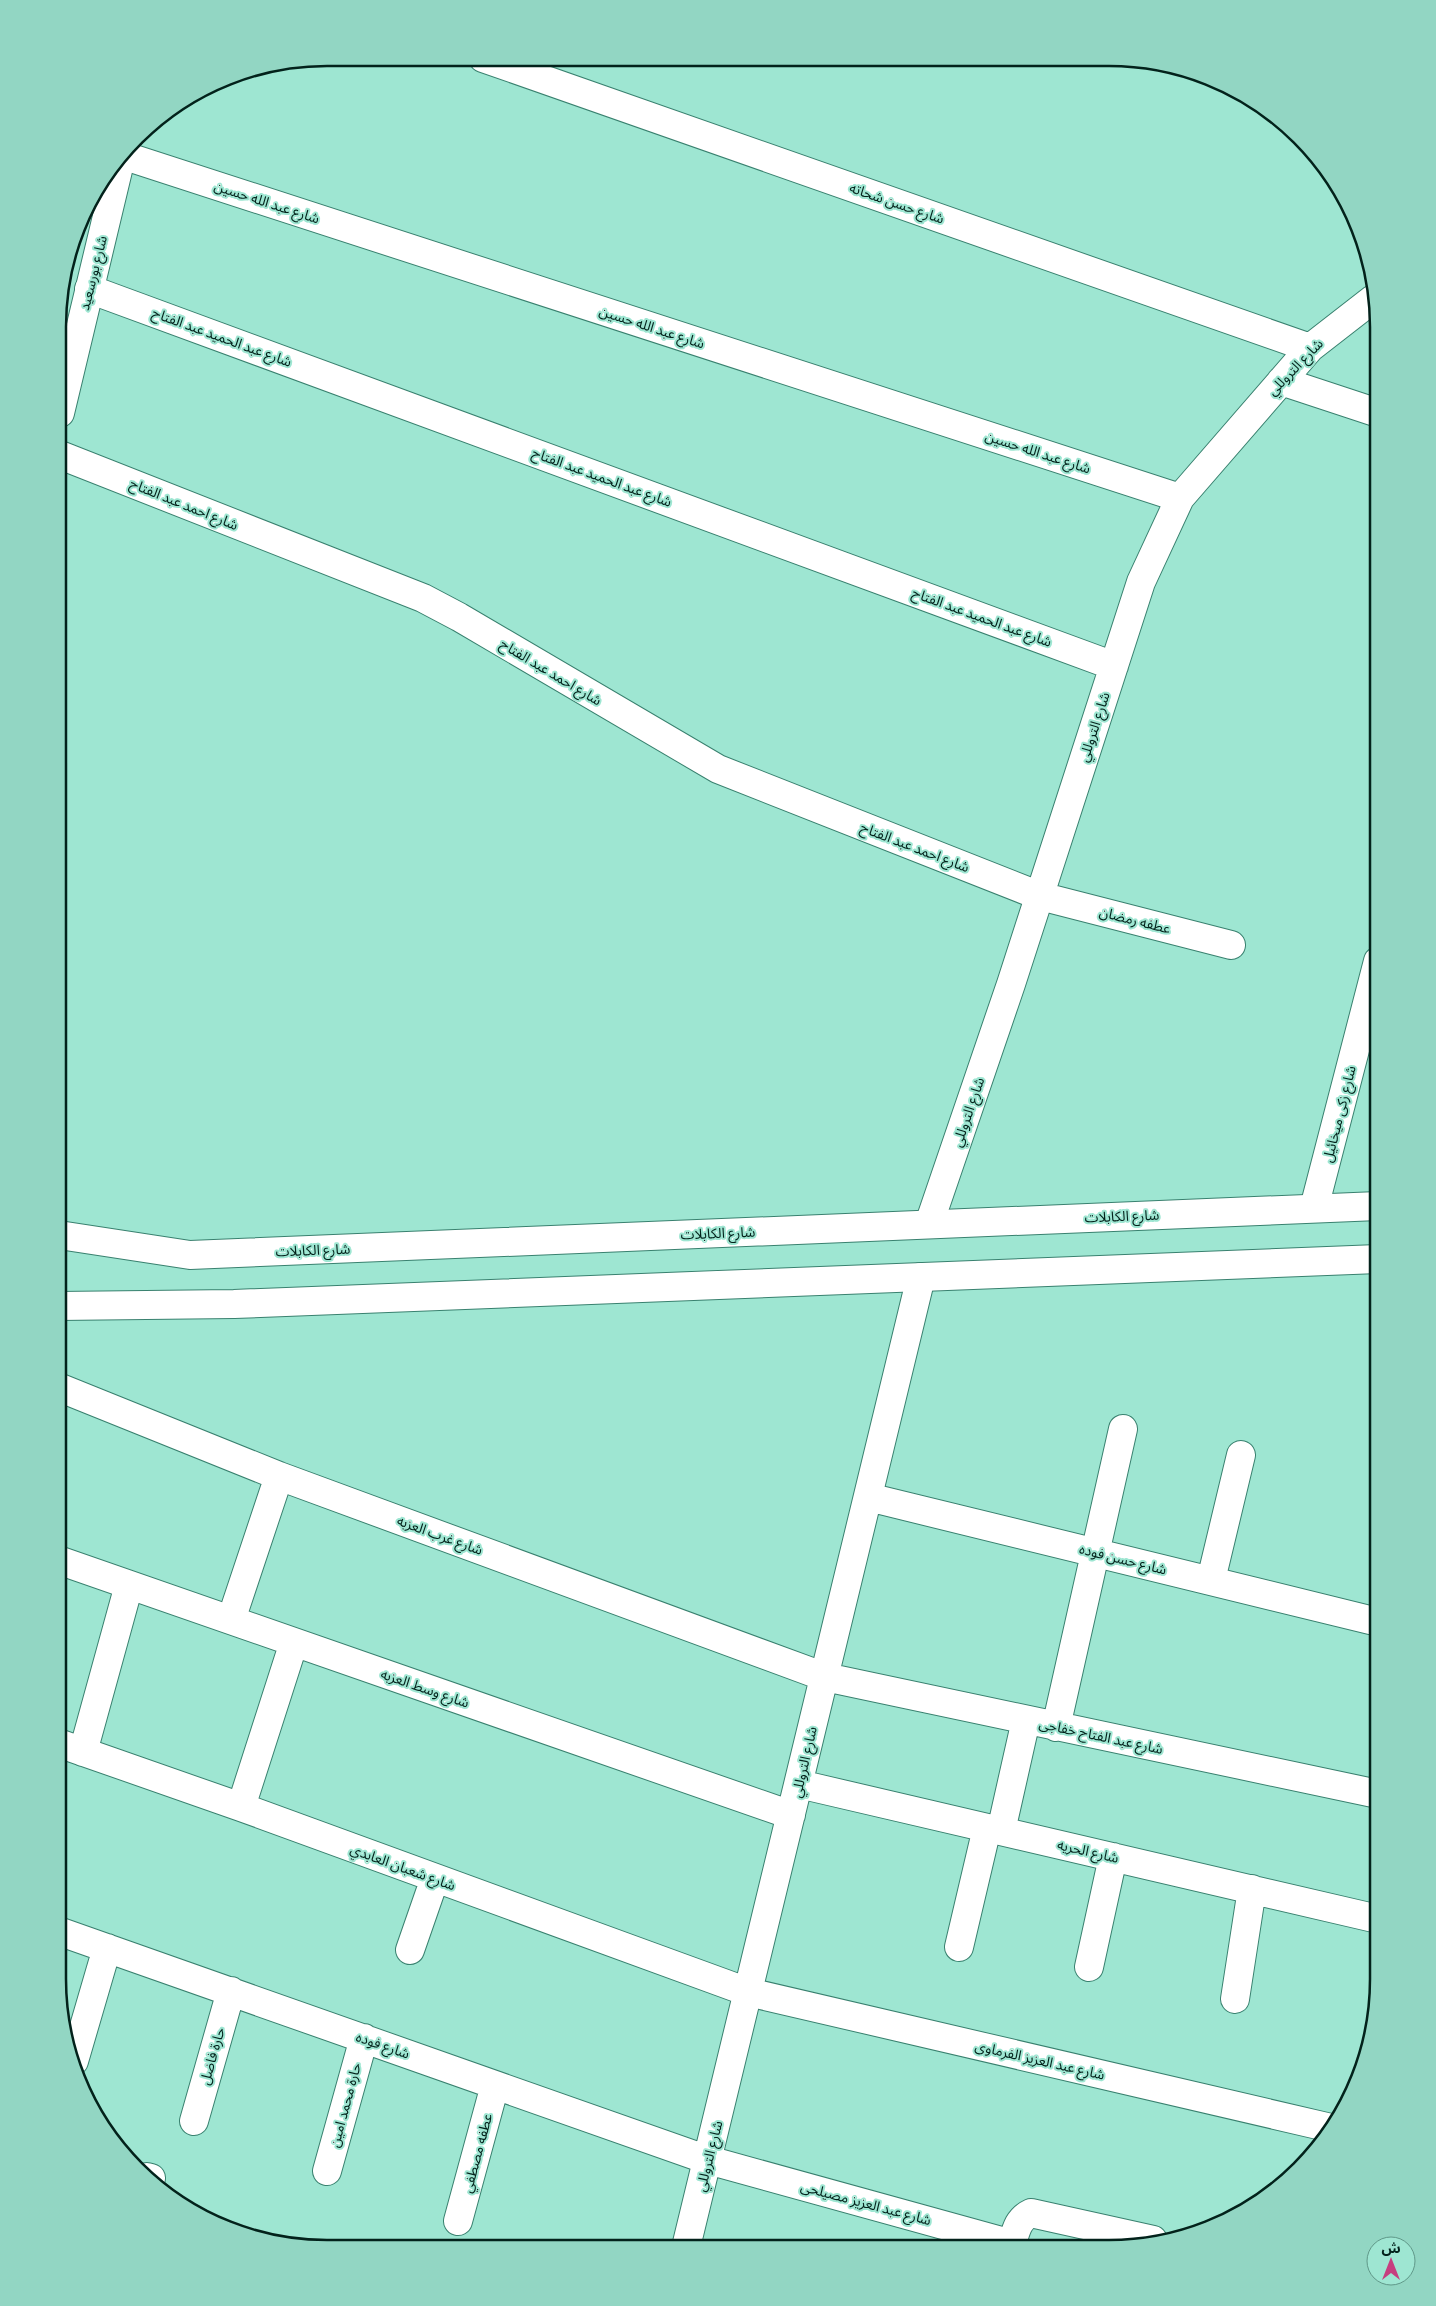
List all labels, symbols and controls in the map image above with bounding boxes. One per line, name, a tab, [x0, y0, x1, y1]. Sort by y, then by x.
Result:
street label: شارع عبد الله حسين	[211, 176, 322, 229]
street label: شارع حسن شحاته	[847, 178, 947, 230]
street label: شارع بورسعيد	[75, 234, 113, 313]
street label: شارع عبد الله حسين	[596, 301, 707, 354]
street label: شارع عبد الحميد عبد الفتاح	[149, 303, 294, 373]
street label: شارع التروللي	[1263, 335, 1328, 401]
street label: شارع عبد الله حسين	[982, 426, 1093, 479]
street label: شارع عبد الحميد عبد الفتاح	[529, 443, 674, 513]
street label: شارع احمد عبد الفتاح	[126, 474, 241, 536]
street label: شارع عبد الحميد عبد الفتاح	[909, 583, 1054, 653]
street label: شارع احمد عبد الفتاح	[496, 635, 605, 711]
street label: شارع التروللي	[1074, 690, 1116, 765]
street label: شارع احمد عبد الفتاح	[857, 818, 972, 878]
street label: عطفه رمضان	[1098, 902, 1172, 938]
street label: شارع زكى ميخائيل	[1318, 1064, 1362, 1165]
street label: شارع التروللي	[948, 1075, 990, 1150]
street label: شارع الكابلات	[1084, 1206, 1160, 1228]
street label: شارع الكابلات	[680, 1223, 756, 1245]
street label: شارع الكابلات	[275, 1240, 351, 1262]
street label: شارع غرب العزبه	[394, 1511, 485, 1561]
street label: شارع حسن فوده	[1077, 1539, 1168, 1580]
street label: شارع وسط العزبه	[378, 1664, 472, 1713]
street label: شارع عبد الفتاح خفاجى	[1037, 1714, 1165, 1760]
street label: شارع التروللي	[787, 1725, 823, 1800]
street label: شارع الحريه	[1055, 1835, 1120, 1869]
street label: شارع شعبان العابدي	[347, 1840, 458, 1896]
street label: حارة فاضل	[195, 2025, 229, 2087]
street label: شارع فوده	[353, 2027, 412, 2064]
street label: شارع عبد العزيز الفرماوى	[973, 2036, 1107, 2086]
street label: حارة محمد امين	[325, 2061, 365, 2149]
street label: عطفه مصطفي	[458, 2111, 498, 2195]
street label: شارع التروللي	[691, 2119, 729, 2194]
street label: شارع عبد العزيز مصيلحى	[798, 2177, 933, 2231]
north arrow	[1366, 2236, 1416, 2286]
text: ش	[1381, 2239, 1401, 2257]

